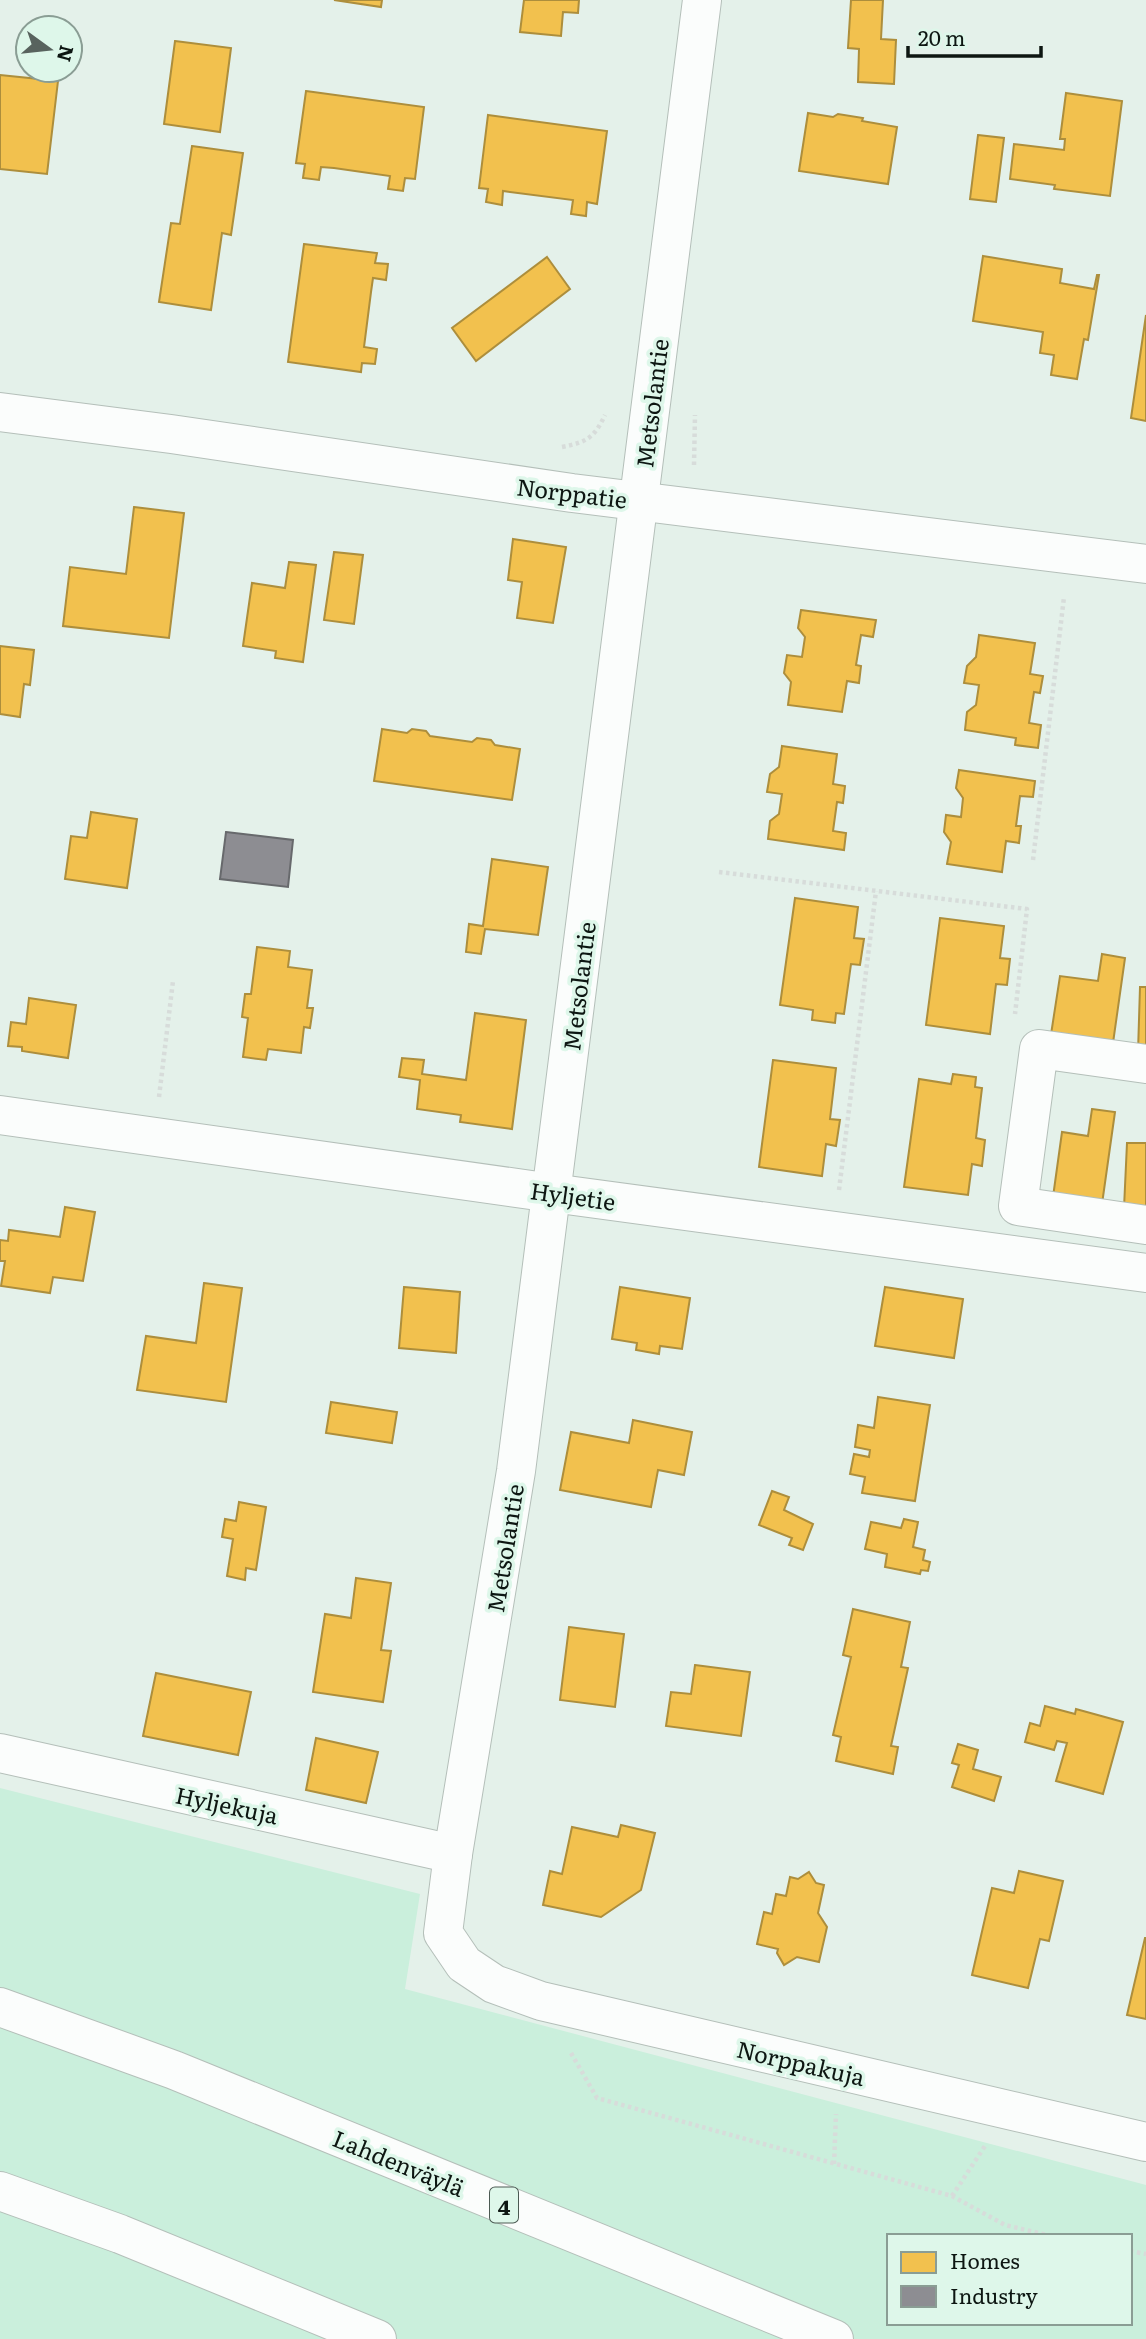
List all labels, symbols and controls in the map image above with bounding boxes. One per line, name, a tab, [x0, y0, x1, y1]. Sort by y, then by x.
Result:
north arrow	[14, 14, 84, 84]
scale bar	[908, 14, 1041, 58]
text: 20 m	[918, 21, 965, 52]
text: N	[51, 42, 82, 65]
street label: Metsolantie	[626, 336, 676, 470]
street label: Norppatie	[515, 468, 629, 516]
street label: Metsolantie	[553, 919, 603, 1053]
street label: Hyljetie	[528, 1172, 618, 1218]
street label: Metsolantie	[477, 1481, 531, 1615]
street label: Hyljekuja	[173, 1777, 282, 1832]
street label: Norppakuja	[734, 2031, 869, 2093]
street label: Lahdenväylä	[328, 2120, 470, 2204]
road number: 4	[490, 2188, 518, 2222]
legend	[887, 2234, 1132, 2325]
text: Homes	[950, 2244, 1020, 2275]
text: Industry	[950, 2279, 1038, 2310]

